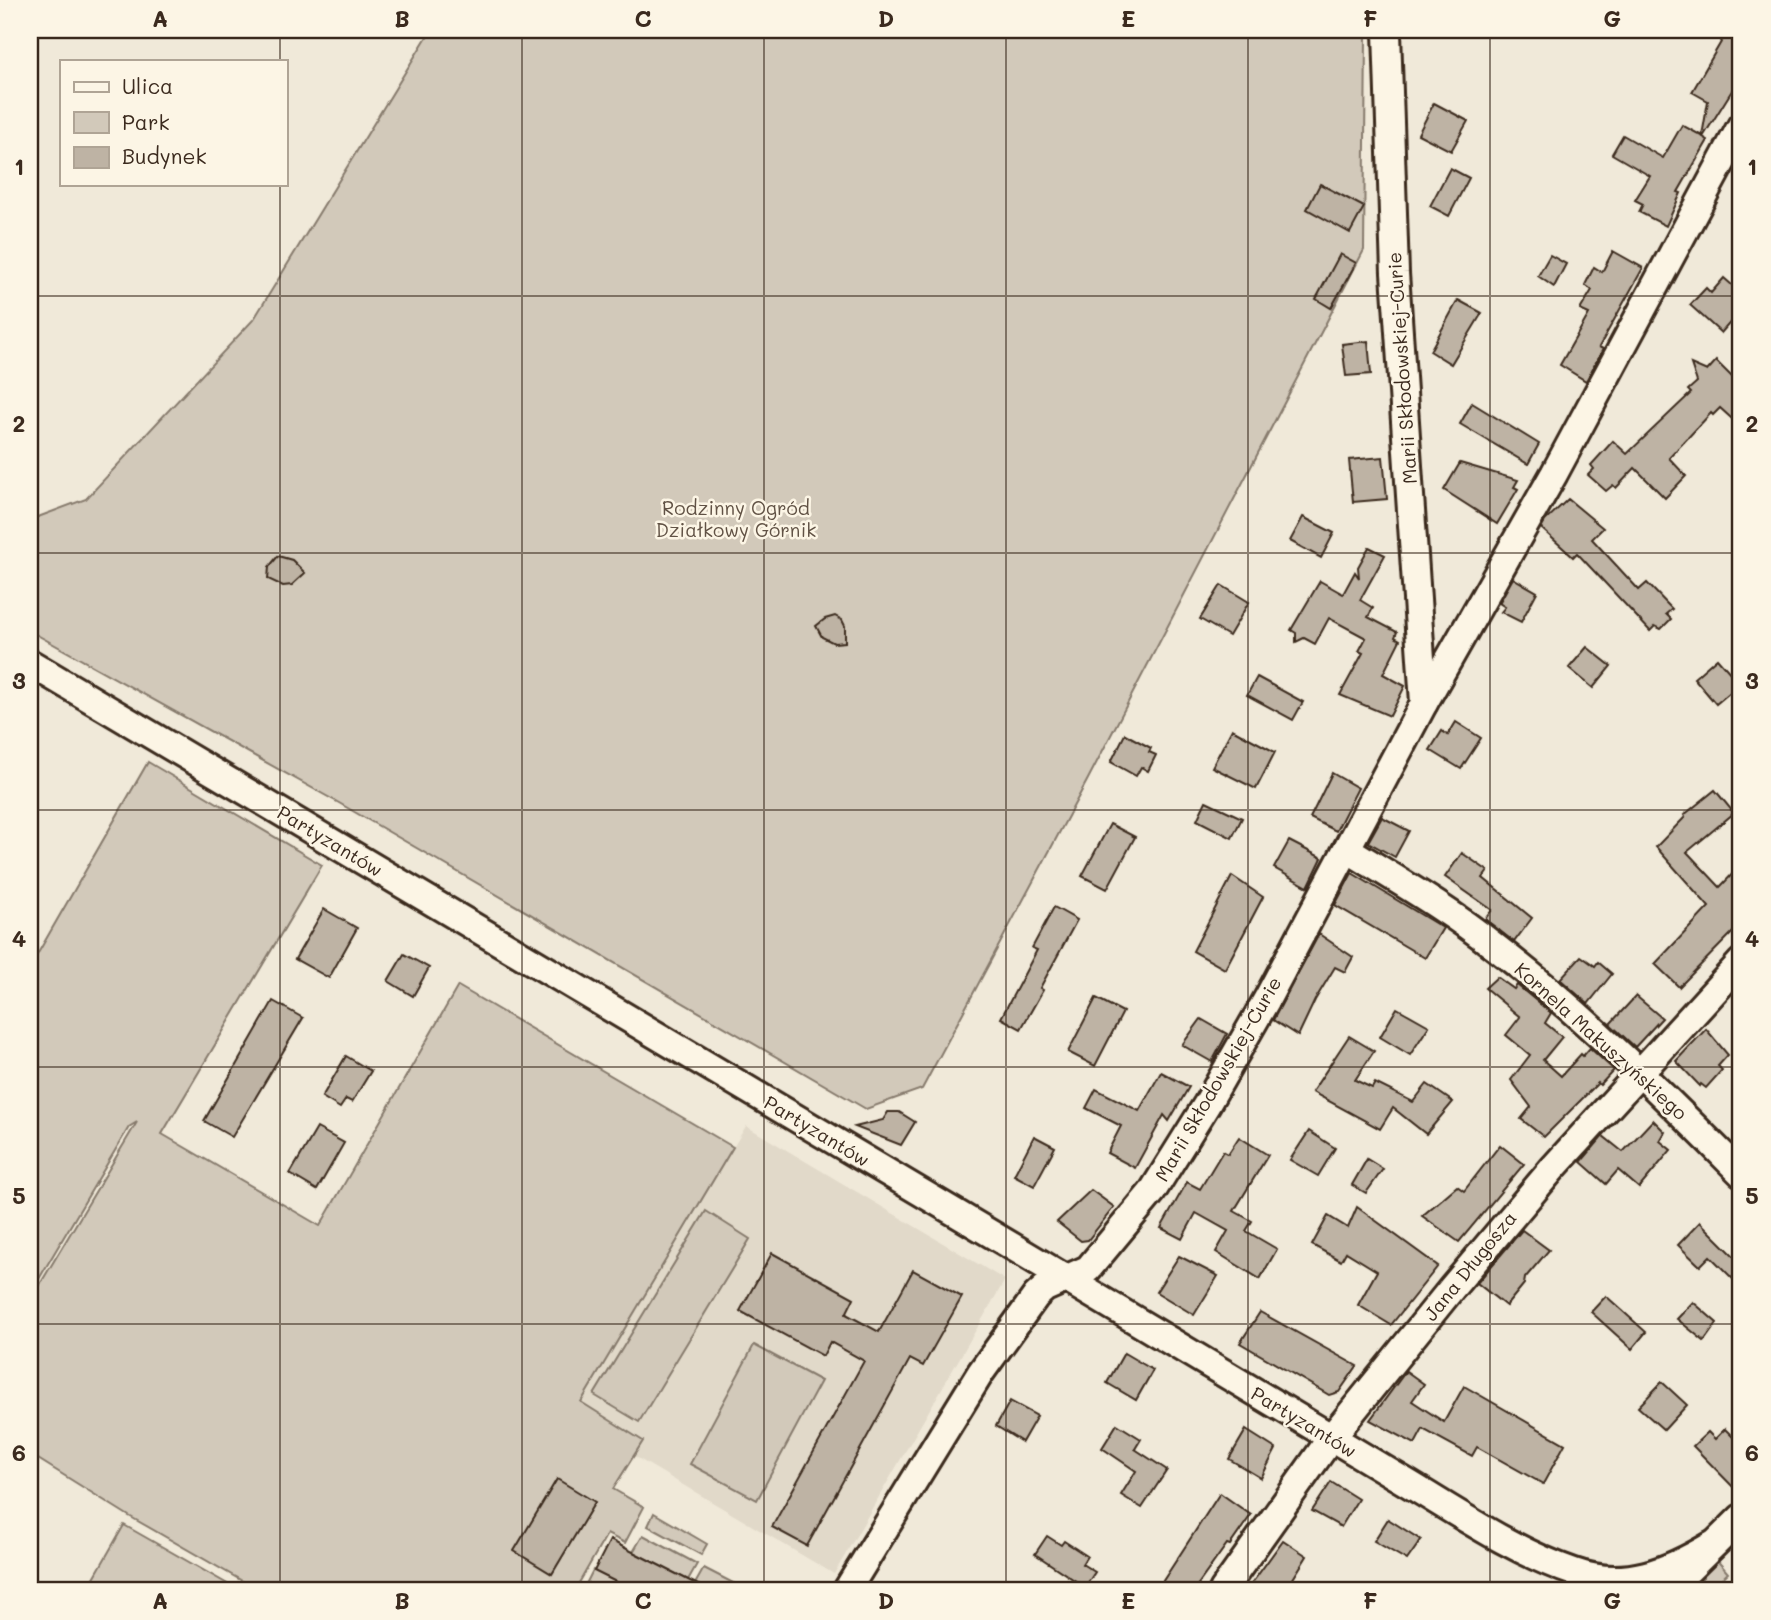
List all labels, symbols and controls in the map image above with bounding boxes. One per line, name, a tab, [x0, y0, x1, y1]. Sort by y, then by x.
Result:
text: A	[152, 3, 168, 33]
text: B	[394, 3, 410, 33]
text: C	[634, 3, 652, 33]
text: D	[878, 3, 894, 33]
text: E	[1121, 3, 1135, 33]
text: F	[1363, 3, 1377, 33]
text: G	[1603, 3, 1621, 33]
legend	[60, 60, 287, 186]
text: Ulica	[122, 72, 173, 99]
text: Park	[122, 108, 170, 135]
text: Budynek	[122, 142, 207, 169]
text: 1	[14, 151, 24, 181]
text: 1	[1747, 151, 1757, 181]
street label: Marii Skłodowskiej-Curie	[1381, 251, 1422, 485]
text: 2	[13, 408, 25, 438]
text: 2	[1746, 408, 1758, 438]
park label: Rodzinny Ogród Działkowy Górnik	[656, 495, 816, 542]
text: 3	[12, 665, 26, 695]
text: 3	[1745, 665, 1759, 695]
street label: Partyzantów	[273, 799, 388, 882]
text: 4	[12, 923, 26, 953]
text: 4	[1745, 923, 1759, 953]
street label: Kornela Makuszyńskiego	[1510, 956, 1693, 1125]
street label: Marii Skłodowskiej-Curie	[1149, 972, 1287, 1186]
street label: Partyzantów	[760, 1089, 875, 1172]
text: 5	[12, 1180, 26, 1210]
text: 5	[1745, 1180, 1759, 1210]
street label: Jana Długosza	[1418, 1206, 1521, 1326]
street label: Partyzantów	[1247, 1380, 1362, 1463]
text: 6	[12, 1437, 26, 1467]
text: 6	[1745, 1437, 1759, 1467]
text: A	[152, 1585, 168, 1615]
text: B	[394, 1585, 410, 1615]
text: C	[634, 1585, 652, 1615]
text: D	[878, 1585, 894, 1615]
text: E	[1121, 1585, 1135, 1615]
text: F	[1363, 1585, 1377, 1615]
text: G	[1603, 1585, 1621, 1615]

